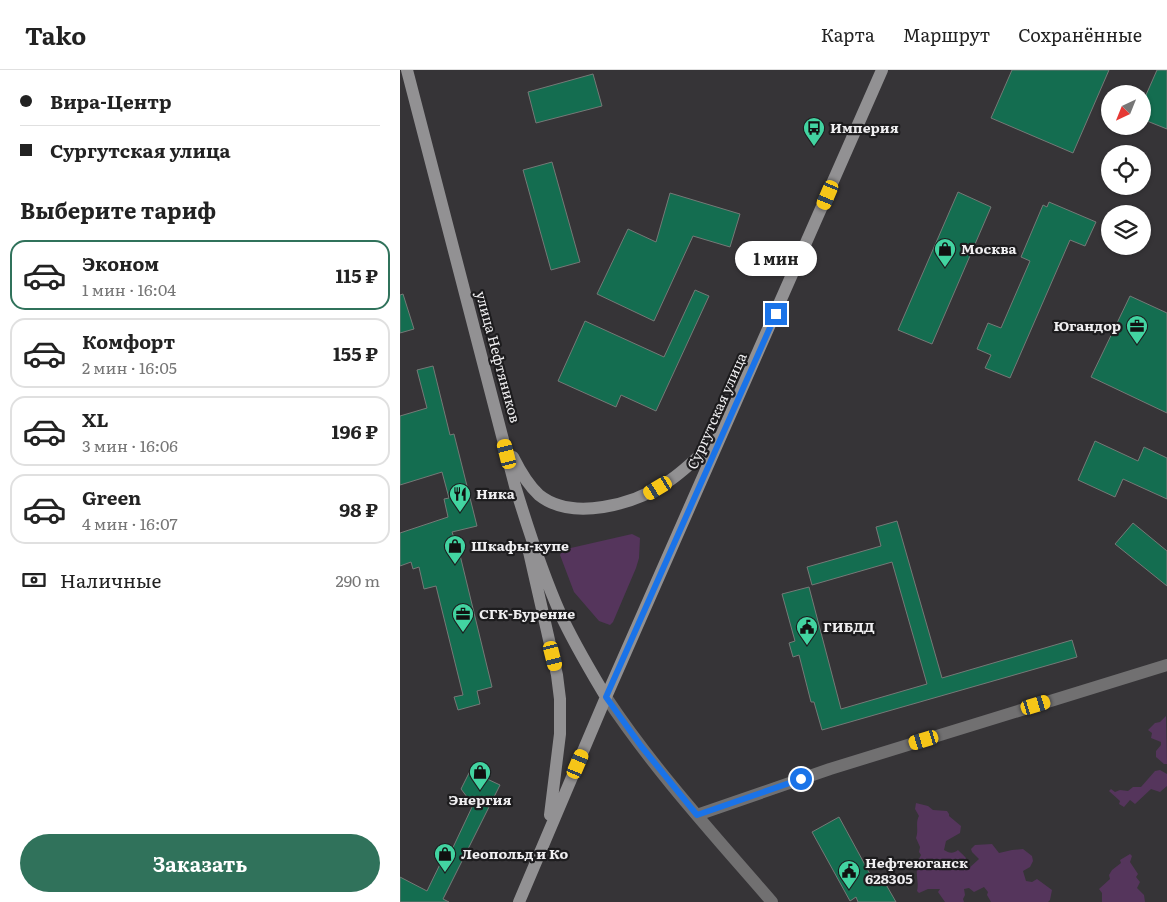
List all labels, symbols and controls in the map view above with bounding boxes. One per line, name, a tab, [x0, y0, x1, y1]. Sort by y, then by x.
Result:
text: Tako	[25, 17, 86, 52]
text: Карта	[821, 21, 875, 48]
text: Маршрут	[903, 21, 990, 48]
text: Сохранённые	[1018, 21, 1142, 48]
north arrow	[1101, 85, 1151, 135]
map controls	[1101, 85, 1151, 255]
text: Вира-Центр	[50, 87, 172, 115]
bus stop icon: Империя	[802, 116, 826, 147]
place label: Империя	[830, 117, 899, 137]
text: Сургутская улица	[50, 136, 230, 164]
button: locate	[1101, 145, 1151, 195]
car	[815, 178, 840, 212]
text: Выберите тариф	[20, 193, 216, 226]
button: layers	[1101, 205, 1151, 255]
shop icon: Москва	[933, 237, 957, 268]
place label: Москва	[961, 238, 1018, 258]
callout: 1 мин	[735, 242, 817, 276]
text: 1 мин	[754, 246, 798, 270]
text: Эконом	[82, 249, 159, 277]
icon: car	[22, 253, 67, 298]
text: 115 ₽	[335, 261, 378, 289]
text: 1 мин · 16:04	[82, 277, 176, 301]
street label: улица Нефтяников	[472, 289, 526, 425]
route end	[765, 303, 787, 325]
office icon: Югандор	[1125, 314, 1149, 345]
place label: Югандор	[1053, 315, 1121, 335]
text: Комфорт	[82, 327, 175, 355]
icon: car	[22, 331, 67, 376]
text: 155 ₽	[333, 339, 378, 367]
street label: Сургутская улица	[681, 349, 751, 472]
text: 2 мин · 16:05	[82, 355, 177, 379]
text: XL	[82, 405, 109, 433]
icon: car	[22, 409, 67, 454]
text: 196 ₽	[332, 417, 378, 445]
text: 3 мин · 16:06	[82, 433, 178, 457]
car	[496, 438, 517, 470]
car	[641, 474, 674, 502]
restaurant icon: Ника	[448, 482, 472, 513]
text: Green	[82, 483, 141, 511]
place label: Ника	[476, 483, 516, 503]
icon: car	[22, 487, 67, 532]
text: 98 ₽	[339, 495, 378, 523]
text: 4 мин · 16:07	[82, 511, 178, 535]
shop icon: Шкафы-купе	[443, 534, 467, 565]
place label: Шкафы-купе	[471, 535, 569, 555]
icon: cash	[20, 566, 48, 594]
text: Наличные	[60, 566, 161, 594]
text: 290 m	[336, 568, 380, 592]
office icon: СГК-Бурение	[451, 602, 475, 633]
place label: СГК-Бурение	[479, 603, 575, 623]
public building icon: ГИБДД	[795, 615, 819, 646]
place label: ГИБДД	[823, 616, 875, 636]
car	[542, 640, 563, 672]
car	[1019, 693, 1052, 717]
car	[907, 728, 940, 752]
car	[565, 747, 590, 781]
shop icon: Энергия	[468, 760, 492, 791]
route start	[790, 768, 812, 790]
place label: Энергия	[449, 789, 512, 809]
button: Заказать	[20, 834, 380, 892]
shop icon: Леопольд и Ко	[433, 842, 457, 873]
place label: Леопольд и Ко	[461, 843, 569, 863]
place label: Нефтеюганск 628305	[865, 852, 968, 888]
public building icon: Нефтеюганск 628305	[837, 859, 861, 890]

